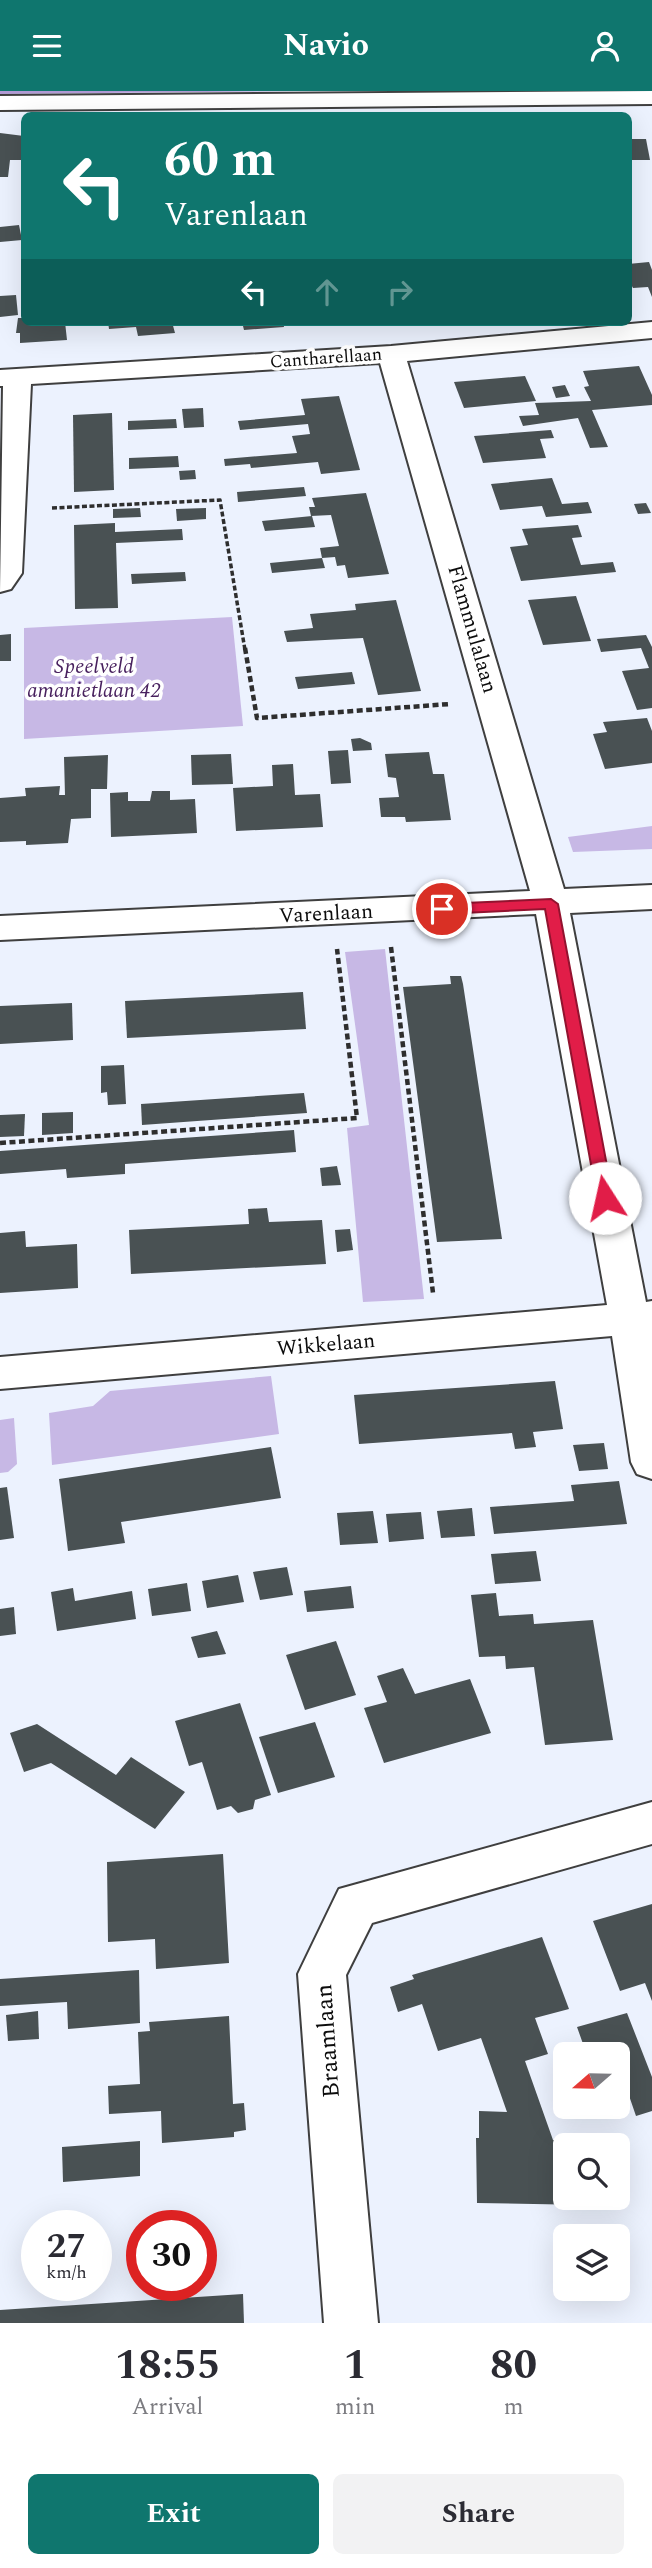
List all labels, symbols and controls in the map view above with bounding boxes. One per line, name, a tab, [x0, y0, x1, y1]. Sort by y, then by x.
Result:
text: Navio	[283, 21, 369, 70]
icon: menu	[28, 27, 66, 65]
icon: person	[586, 27, 624, 65]
text: 60 m	[164, 123, 275, 198]
icon: left	[49, 140, 140, 231]
text: Varenlaan	[164, 191, 308, 240]
icon: left	[235, 273, 273, 311]
icon: ahead	[308, 273, 346, 311]
icon: right	[381, 273, 419, 311]
street label: Cantharellaan	[269, 341, 383, 375]
street label: Flammulalaan	[438, 561, 506, 697]
park label: Speelveld amanietlaan 42	[27, 651, 161, 707]
pin	[412, 879, 472, 939]
icon: arrive	[423, 890, 461, 928]
street label: Varenlaan	[278, 896, 374, 932]
position arrow	[568, 1161, 642, 1235]
street label: Wikkelaan	[275, 1325, 377, 1365]
street label: Braamlaan	[306, 1983, 350, 2099]
north arrow	[553, 2042, 630, 2119]
map controls	[553, 2042, 630, 2301]
button: search	[553, 2133, 630, 2210]
speed limit sign: 30	[126, 2210, 217, 2301]
text: 27	[47, 2220, 86, 2273]
button: layers	[553, 2224, 630, 2301]
text: km/h	[46, 2259, 87, 2286]
text: 18:55	[115, 2334, 220, 2397]
text: 1	[343, 2334, 367, 2397]
text: 80	[490, 2334, 537, 2397]
text: Arrival	[132, 2390, 203, 2425]
text: min	[335, 2390, 375, 2425]
text: m	[504, 2390, 524, 2425]
button: Exit	[28, 2474, 319, 2554]
button: Share	[333, 2474, 624, 2554]

